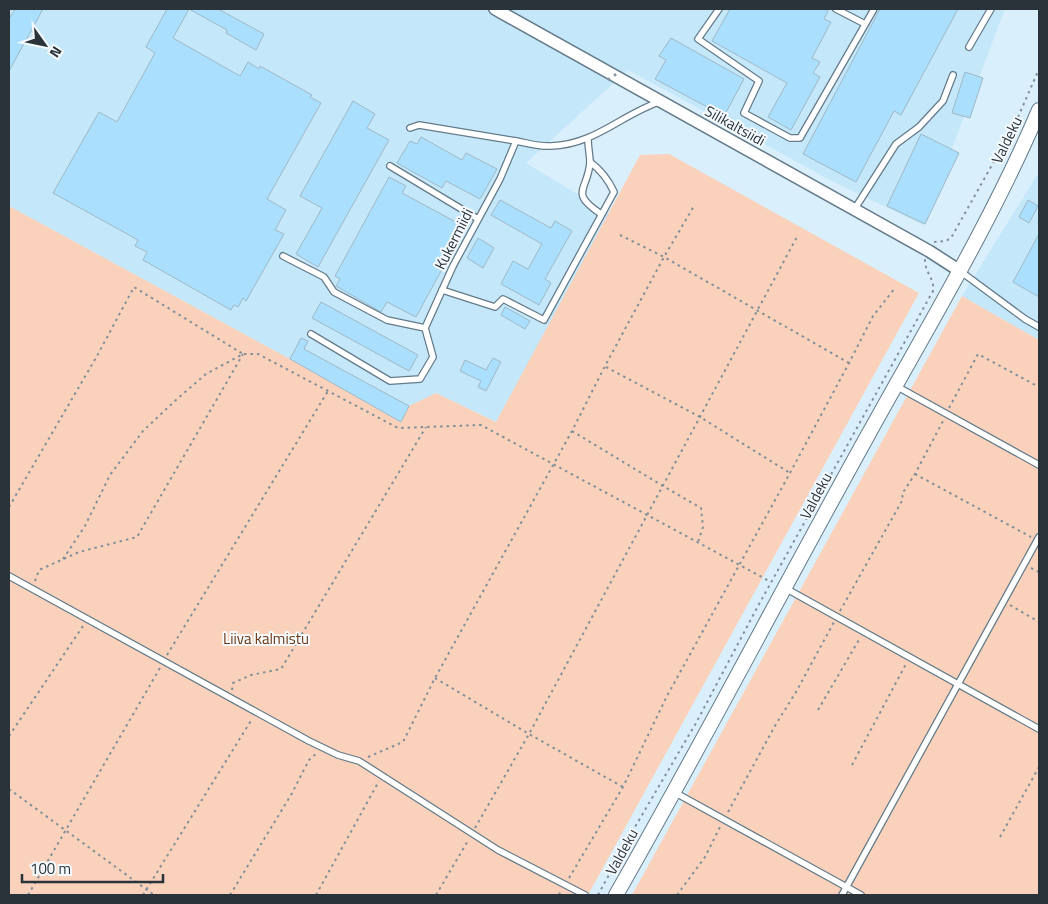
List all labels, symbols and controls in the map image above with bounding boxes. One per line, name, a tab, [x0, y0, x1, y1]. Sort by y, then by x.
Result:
north arrow	[20, 20, 70, 70]
text: N	[45, 43, 68, 62]
street label: Silikaltsiidi	[701, 99, 770, 152]
street label: Valdeku	[985, 112, 1028, 167]
street label: Kukermiidi	[428, 204, 479, 274]
street label: Valdeku	[794, 468, 837, 523]
park label: Liiva kalmistu	[223, 627, 309, 650]
street label: Valdeku	[599, 824, 644, 879]
scale bar	[22, 852, 164, 884]
text: 100 m	[30, 857, 71, 880]

